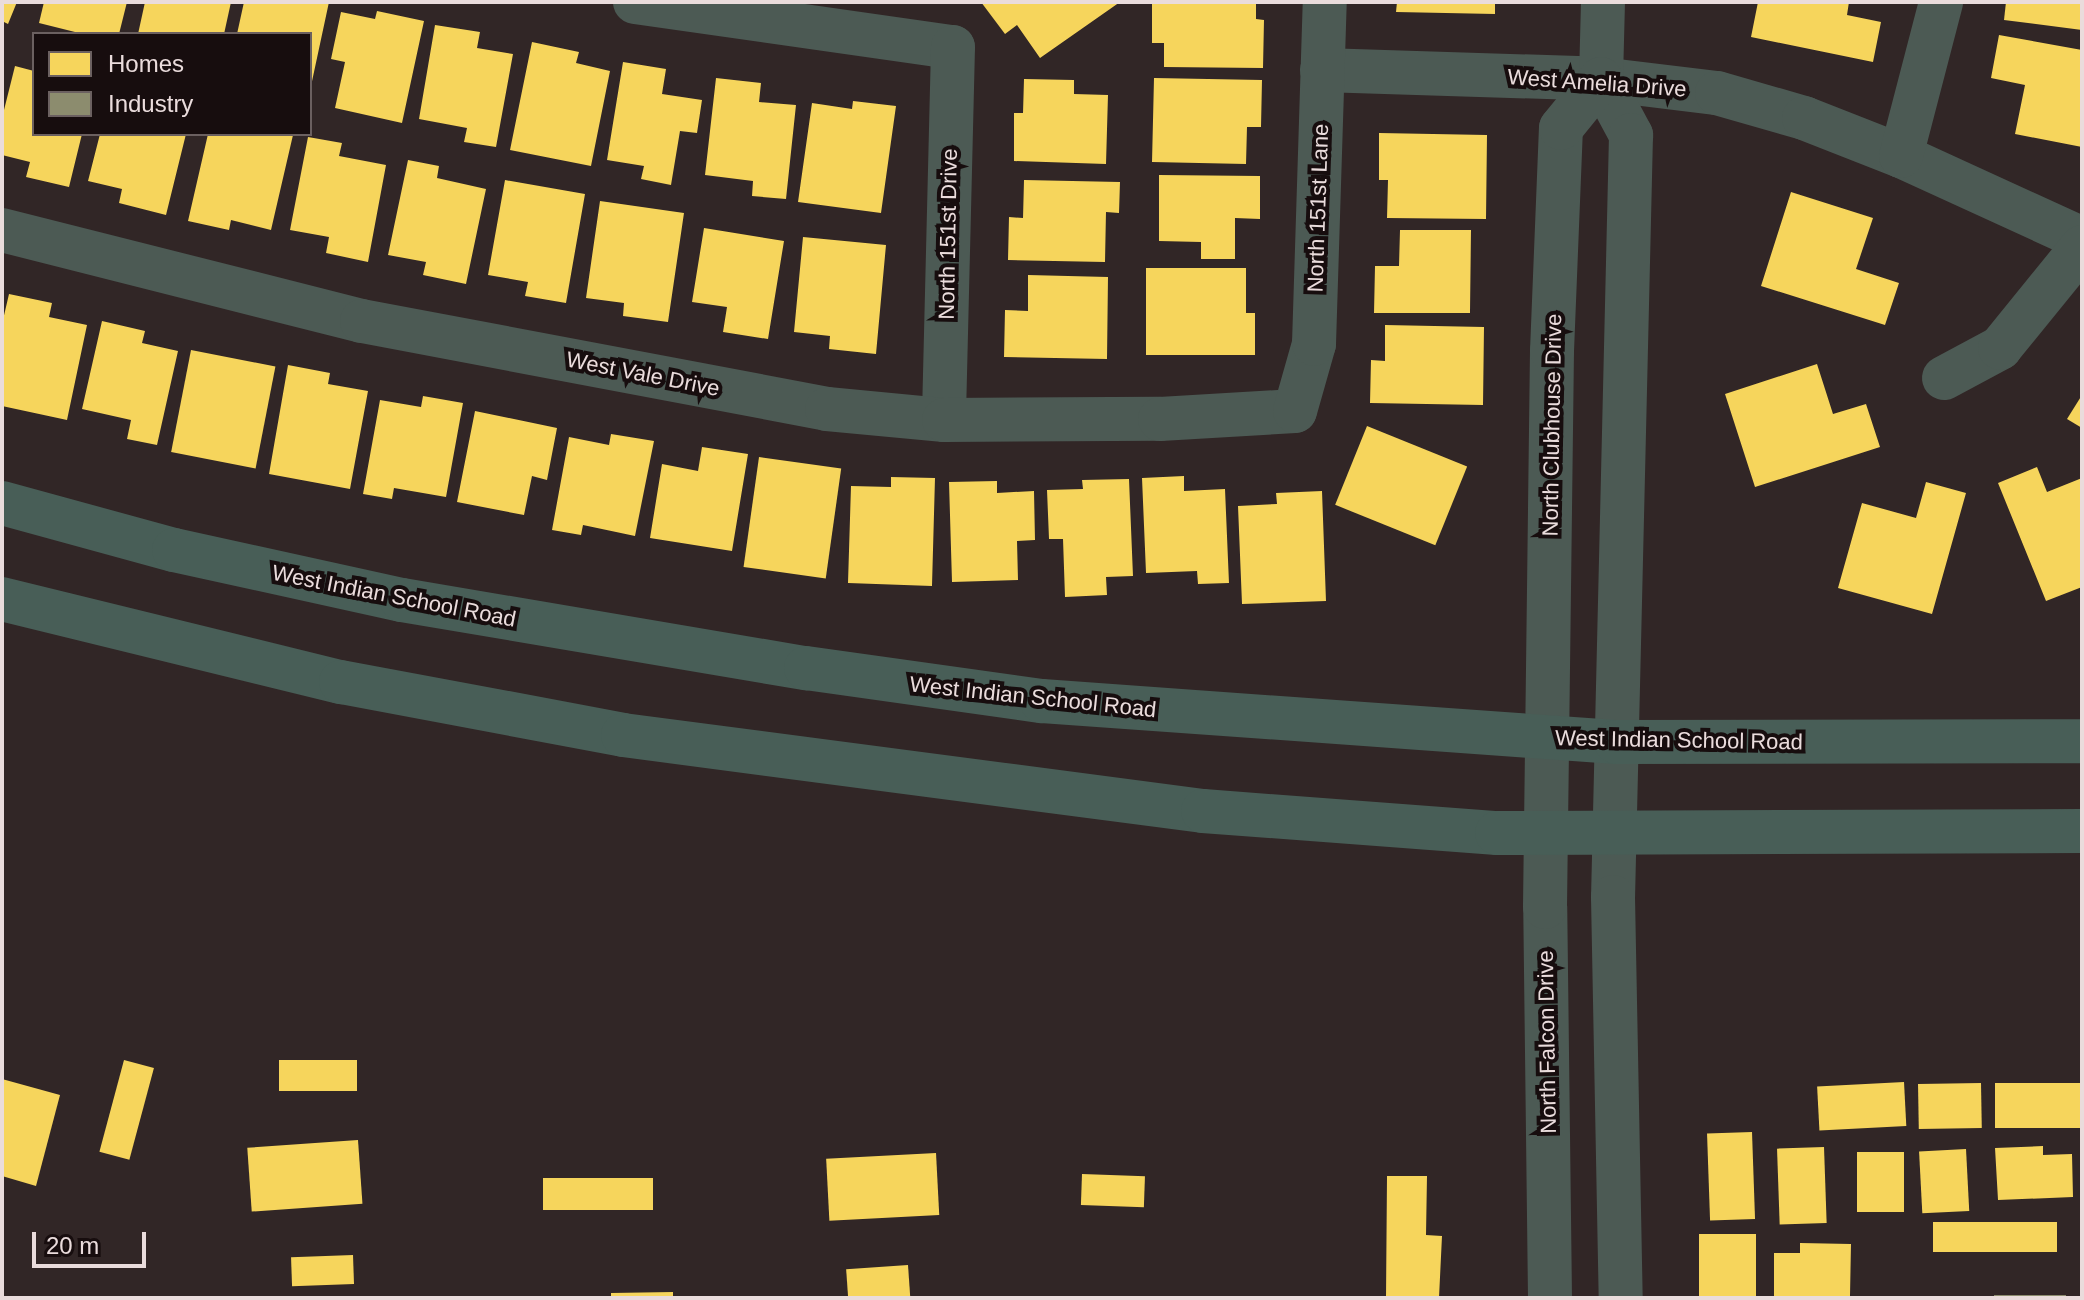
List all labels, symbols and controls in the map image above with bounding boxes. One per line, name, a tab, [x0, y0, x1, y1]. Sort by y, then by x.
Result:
legend	[32, 32, 312, 136]
text: Homes	[108, 50, 184, 77]
street label: West Amelia Drive	[1506, 64, 1688, 102]
text: Industry	[108, 90, 193, 117]
street label: North 151st Lane	[1302, 123, 1334, 293]
street label: North 151st Drive	[933, 148, 963, 320]
street label: North Clubhouse Drive	[1537, 314, 1567, 536]
street label: West Vale Drive	[564, 346, 722, 402]
street label: West Indian School Road	[270, 559, 518, 633]
street label: West Indian School Road	[908, 671, 1158, 723]
street label: West Indian School Road	[1555, 725, 1803, 755]
street label: North Falcon Drive	[1532, 950, 1562, 1134]
scale bar	[36, 1216, 150, 1266]
text: 20 m	[46, 1232, 99, 1259]

